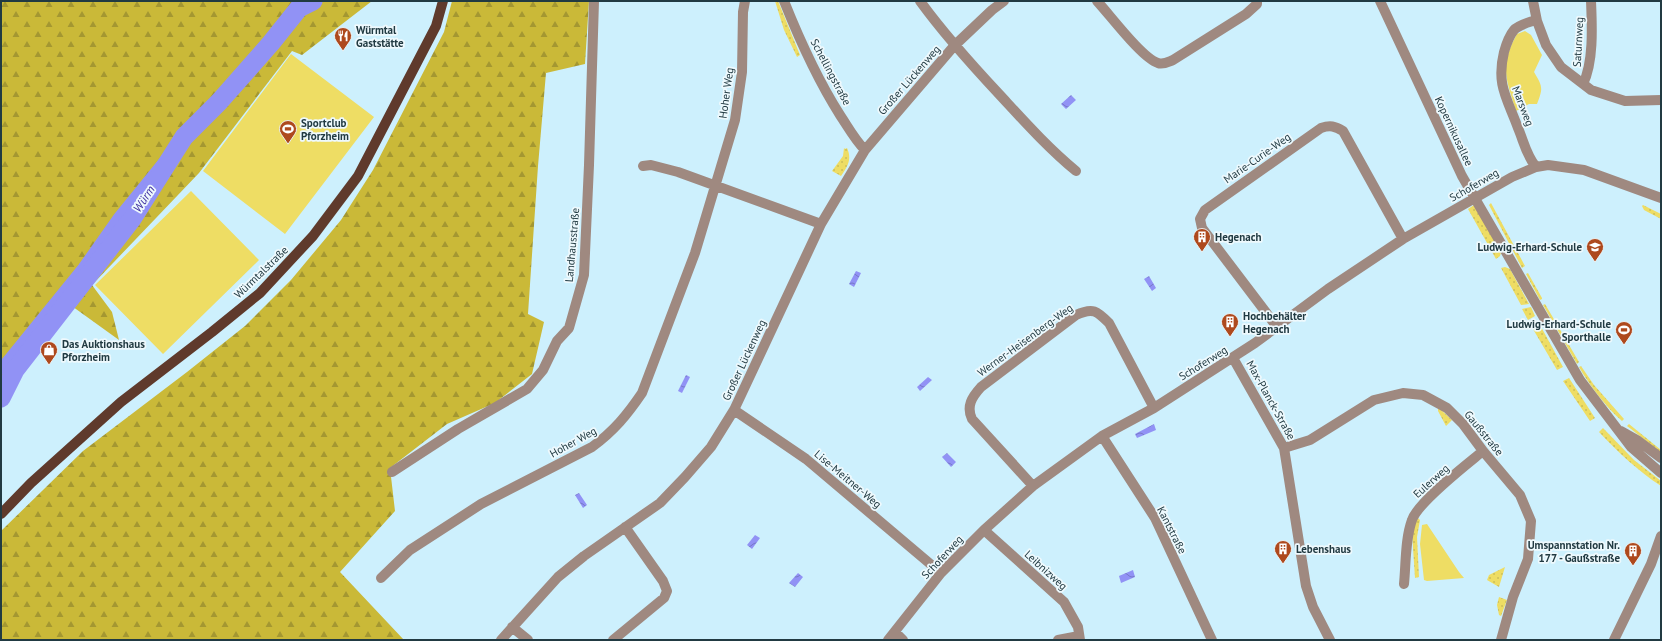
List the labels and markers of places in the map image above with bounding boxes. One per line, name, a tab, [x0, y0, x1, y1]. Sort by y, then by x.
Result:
place label: Würmtal Gaststätte	[356, 23, 404, 50]
restaurant icon: Würmtal Gaststätte	[333, 26, 353, 51]
place label: Sportclub Pforzheim	[301, 116, 349, 143]
sports icon: Sportclub Pforzheim	[278, 119, 298, 144]
building icon: Hegenach	[1192, 227, 1212, 252]
place label: Hegenach	[1215, 230, 1261, 244]
school or university icon: Ludwig-Erhard-Schule	[1585, 237, 1605, 262]
place label: Ludwig-Erhard-Schule	[1478, 240, 1582, 254]
place label: Hochbehälter Hegenach	[1243, 309, 1306, 336]
building icon: Hochbehälter Hegenach	[1220, 312, 1240, 337]
place label: Ludwig-Erhard-Schule Sporthalle	[1507, 317, 1611, 344]
sports icon: Ludwig-Erhard-Schule Sporthalle	[1614, 320, 1634, 345]
place label: Das Auktionshaus Pforzheim	[62, 337, 145, 364]
shop icon: Das Auktionshaus Pforzheim	[39, 340, 59, 365]
place label: Umspannstation Nr. 177 - Gaußstraße	[1528, 538, 1620, 565]
building icon: Lebenshaus	[1273, 539, 1293, 564]
building icon: Umspannstation Nr. 177 - Gaußstraße	[1623, 541, 1643, 566]
place label: Lebenshaus	[1296, 542, 1351, 556]

